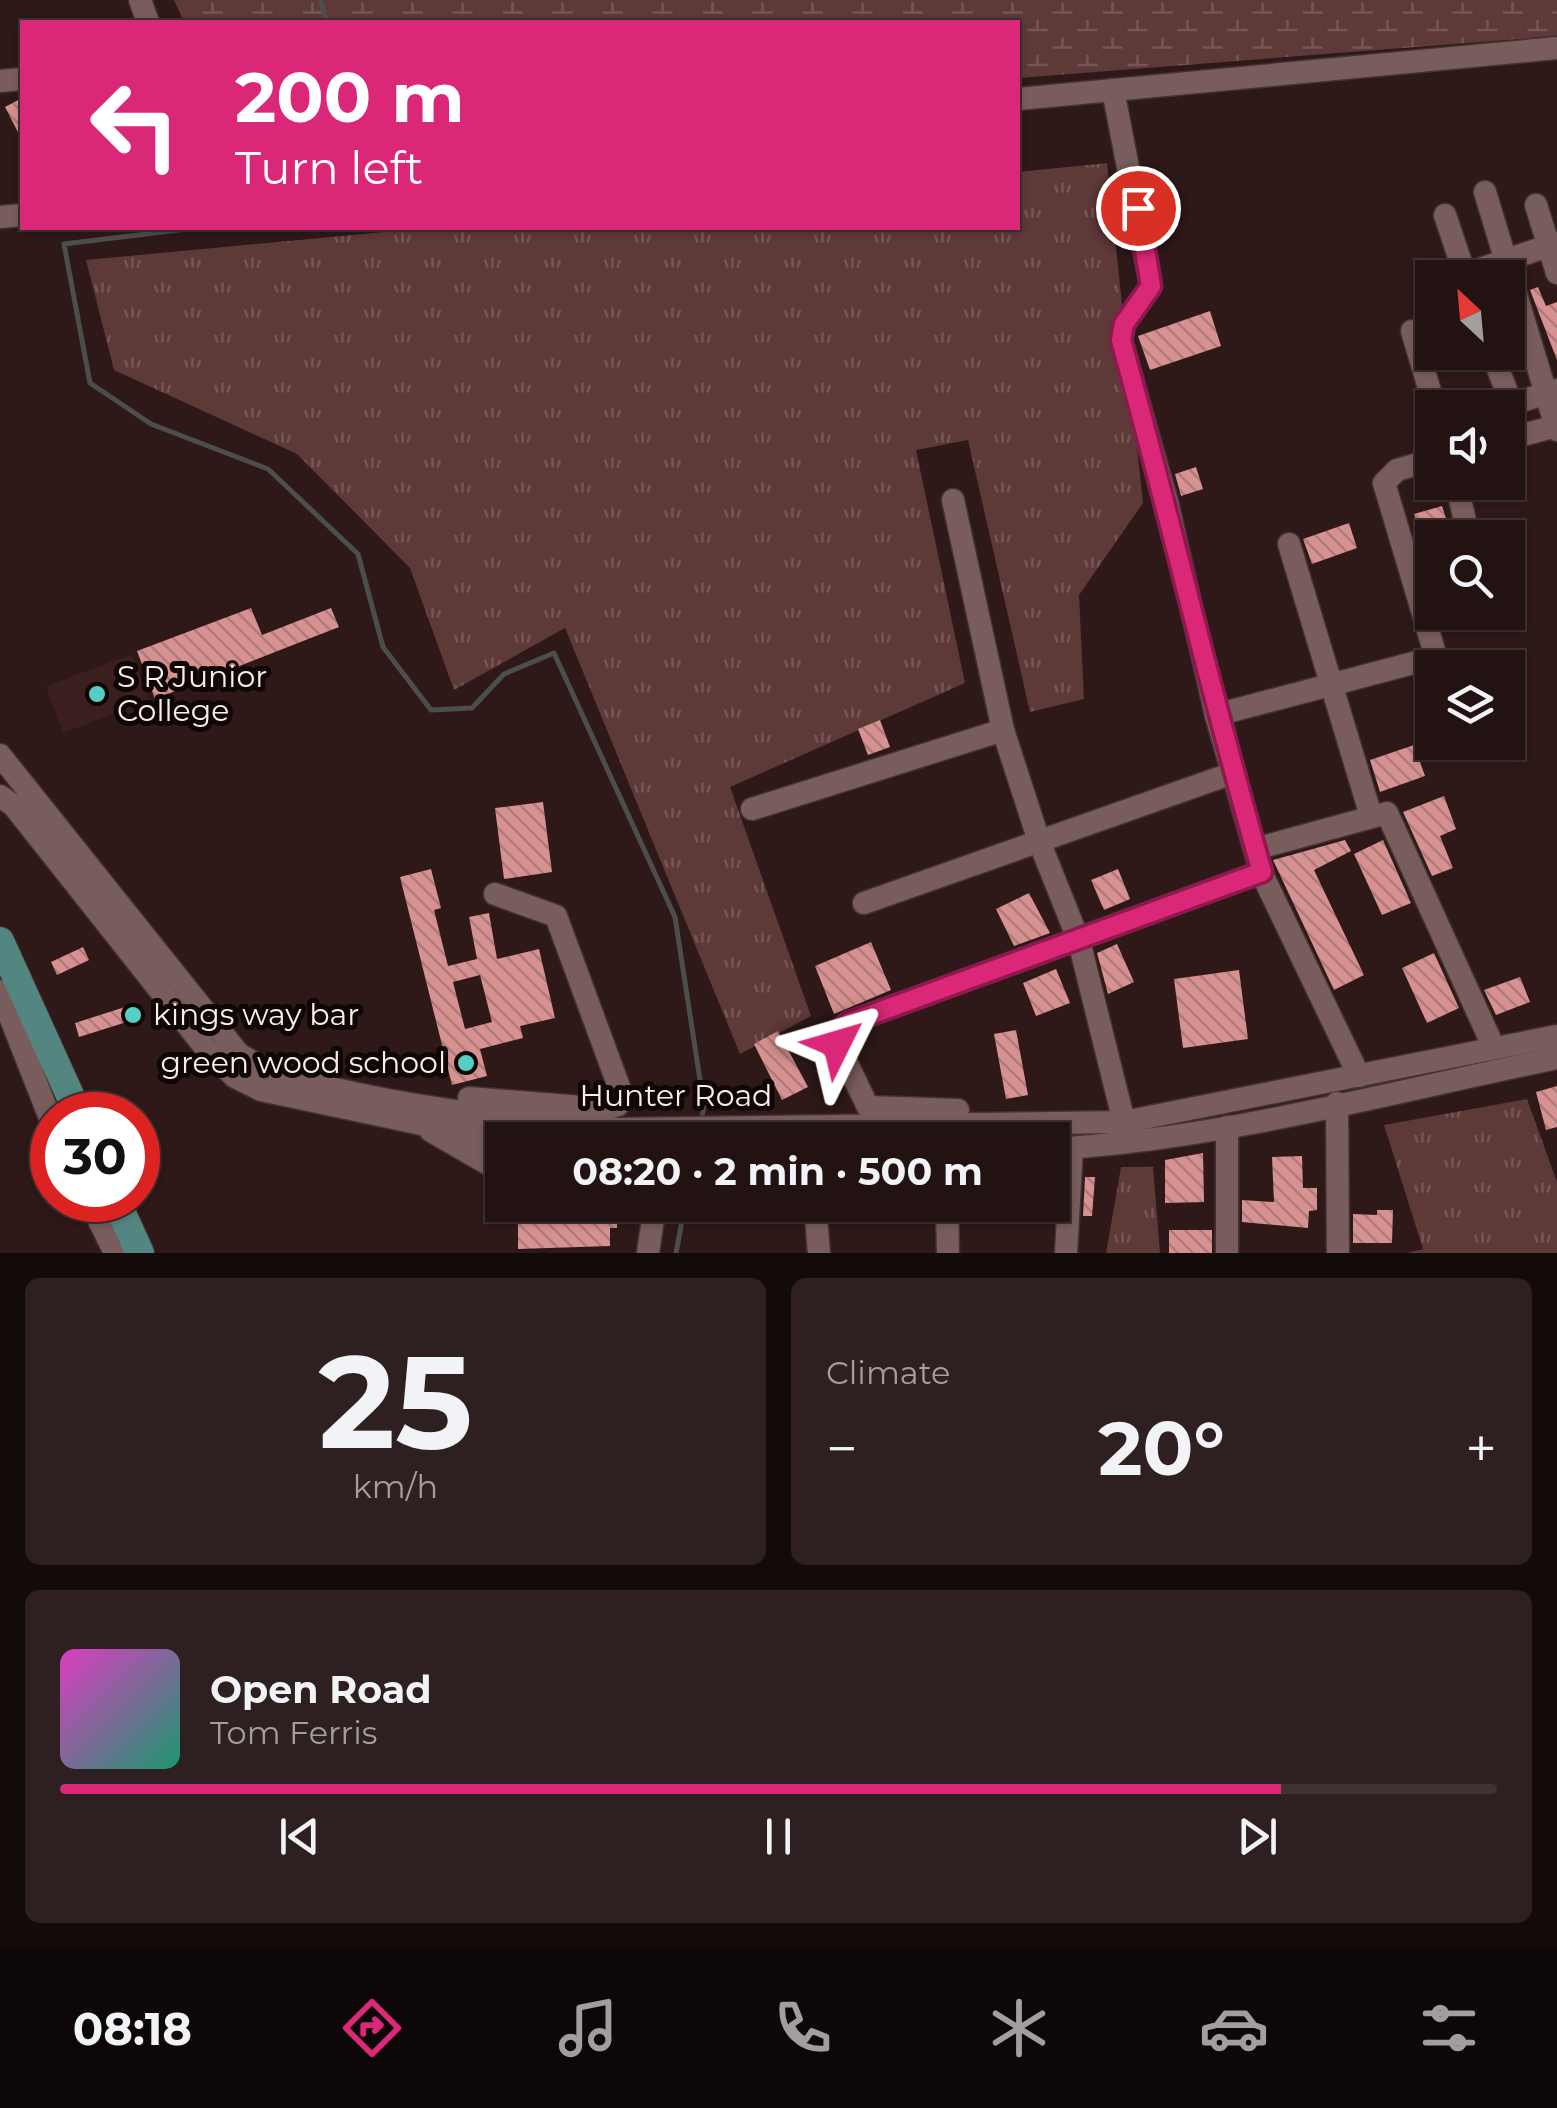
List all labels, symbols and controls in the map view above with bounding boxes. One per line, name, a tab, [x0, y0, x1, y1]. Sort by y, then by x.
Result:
text: 200 m	[235, 54, 465, 140]
icon: left	[70, 60, 200, 190]
text: Turn left	[235, 140, 423, 195]
pin	[1096, 166, 1181, 251]
icon: arrive	[1111, 181, 1166, 236]
north arrow	[1415, 260, 1525, 370]
map controls	[1415, 260, 1525, 760]
button: sound	[1415, 390, 1525, 500]
button: search	[1415, 520, 1525, 630]
button: layers	[1415, 650, 1525, 760]
place label: S R Junior College	[117, 658, 267, 729]
marker: S R Junior College	[86, 683, 108, 705]
position arrow	[785, 992, 889, 1096]
place label: kings way bar	[153, 996, 359, 1033]
marker: kings way bar	[122, 1004, 144, 1026]
place label: green wood school	[160, 1044, 446, 1081]
marker: green wood school	[455, 1052, 477, 1074]
street label: Hunter Road	[580, 1077, 772, 1114]
speed limit sign: 30	[30, 1092, 160, 1222]
text: 08:20 · 2 min · 500 m	[572, 1148, 983, 1195]
text: 25	[318, 1322, 473, 1481]
text: Climate	[826, 1353, 950, 1392]
text: 20°	[1098, 1402, 1225, 1494]
text: −	[826, 1415, 858, 1482]
text: +	[1465, 1415, 1497, 1482]
text: km/h	[353, 1467, 438, 1506]
text: Open Road	[210, 1666, 432, 1713]
text: Tom Ferris	[210, 1713, 377, 1752]
icon: previous	[272, 1809, 327, 1864]
icon: pause	[751, 1809, 806, 1864]
icon: next	[1230, 1809, 1285, 1864]
icon: directions	[337, 1993, 407, 2063]
icon: music	[553, 1993, 623, 2063]
icon: phone	[768, 1993, 838, 2063]
icon: climate	[984, 1993, 1054, 2063]
icon: car	[1199, 1993, 1269, 2063]
icon: filters	[1414, 1993, 1484, 2063]
text: 08:18	[73, 2001, 192, 2056]

